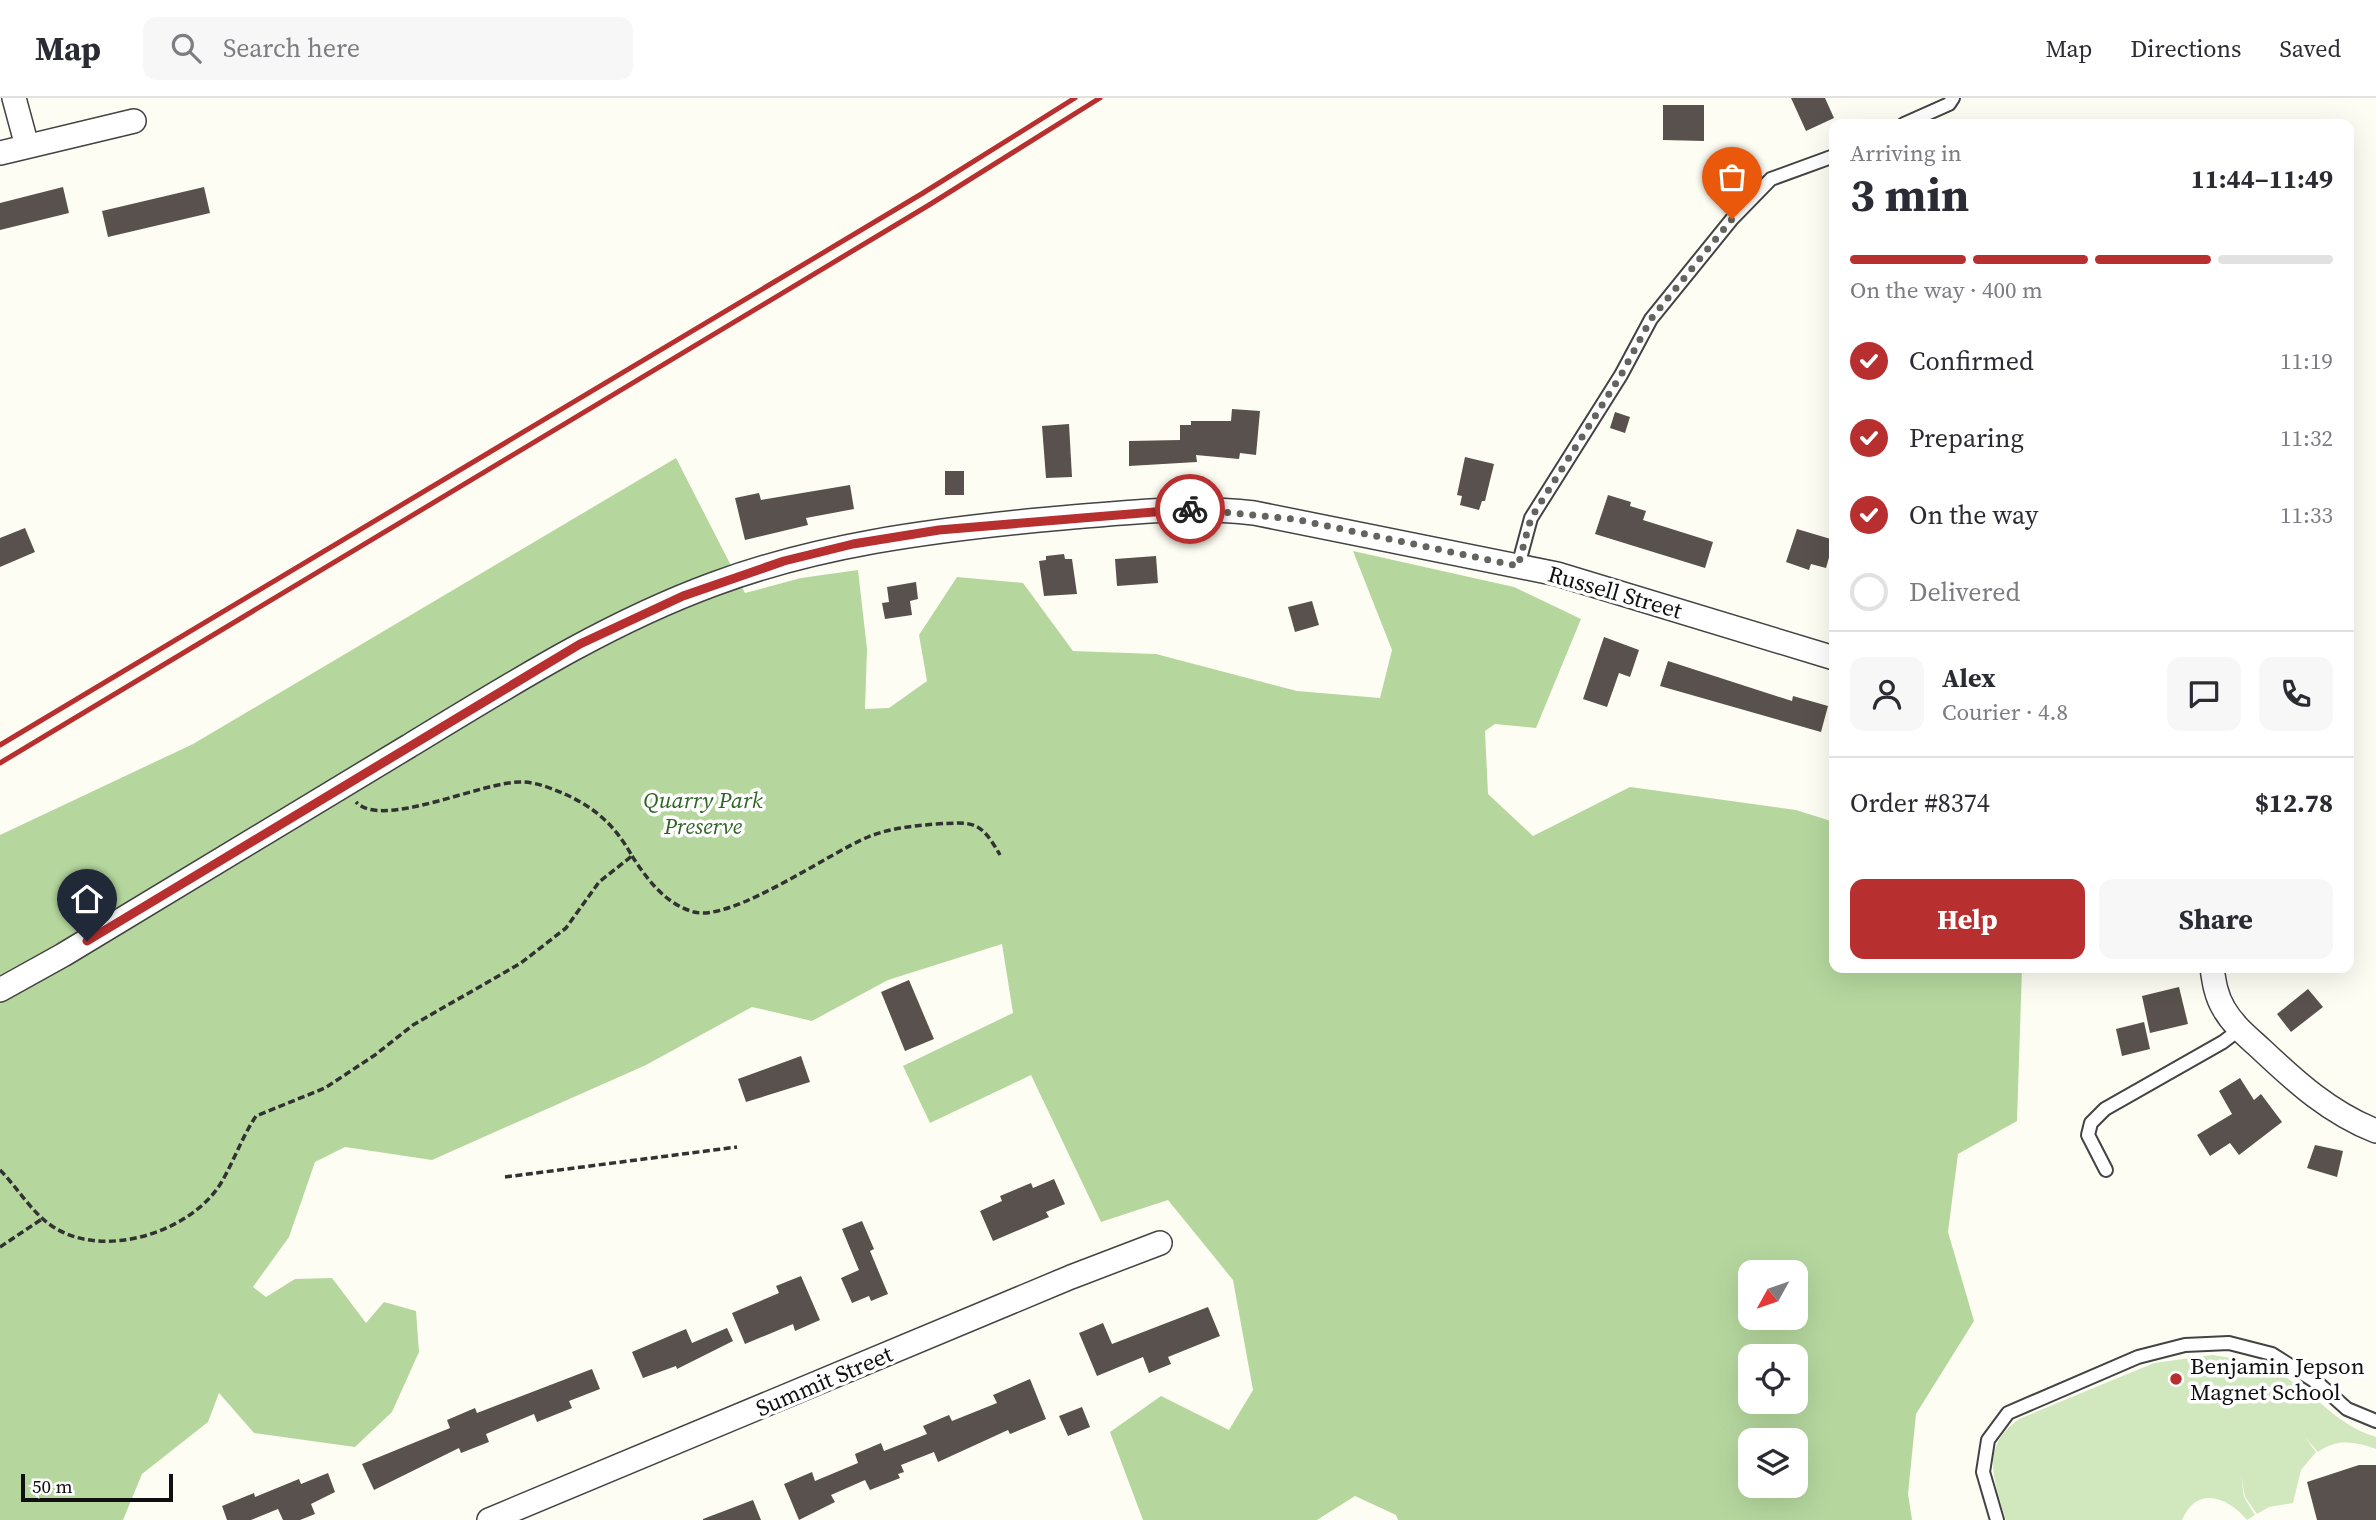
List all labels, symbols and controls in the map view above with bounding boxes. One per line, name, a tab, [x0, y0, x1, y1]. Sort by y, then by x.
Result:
search box	[143, 17, 633, 80]
text: Map	[35, 26, 101, 71]
icon: search	[167, 29, 205, 67]
text: Search here	[223, 30, 360, 66]
text: Map	[2045, 32, 2092, 65]
text: Directions	[2130, 32, 2241, 65]
text: Saved	[2279, 32, 2341, 65]
text: Arriving in	[1850, 137, 1962, 169]
pin	[1702, 147, 1762, 219]
icon: bag	[1713, 158, 1751, 196]
text: 11:44–11:49	[2191, 161, 2333, 197]
text: 3 min	[1850, 163, 1969, 226]
text: On the way · 400 m	[1850, 274, 2043, 306]
icon: check	[1850, 342, 1888, 380]
text: Confirmed	[1909, 343, 2034, 379]
text: 11:19	[2280, 345, 2333, 377]
icon: check	[1850, 419, 1888, 457]
text: Preparing	[1909, 420, 2024, 456]
text: 11:32	[2280, 422, 2333, 454]
courier	[1155, 474, 1225, 544]
icon: bike	[1171, 490, 1209, 528]
icon: check	[1850, 496, 1888, 534]
text: On the way	[1909, 497, 2038, 533]
text: 11:33	[2280, 499, 2333, 531]
street label: Russell Street	[1544, 558, 1686, 627]
text: Delivered	[1909, 574, 2020, 610]
button: person	[1850, 657, 1924, 731]
button: chat	[2167, 657, 2241, 731]
button: phone	[2259, 657, 2333, 731]
text: Alex	[1942, 660, 1996, 696]
text: Courier · 4.8	[1942, 696, 2068, 728]
park label: Quarry Park Preserve	[643, 784, 763, 842]
text: Order #8374	[1850, 785, 1990, 821]
text: $12.78	[2255, 785, 2333, 821]
pin	[57, 869, 117, 941]
button: Help	[1850, 879, 2085, 959]
button: Share	[2099, 879, 2333, 959]
icon: home	[68, 880, 106, 918]
north arrow	[1738, 1260, 1808, 1330]
map controls	[1738, 1260, 1808, 1498]
street label: Summit Street	[751, 1338, 898, 1424]
button: locate	[1738, 1344, 1808, 1414]
place label: Benjamin Jepson Magnet School	[2190, 1350, 2365, 1408]
marker: Benjamin Jepson Magnet School	[2168, 1371, 2184, 1387]
button: layers	[1738, 1428, 1808, 1498]
scale bar	[21, 1471, 173, 1503]
text: 50 m	[32, 1473, 73, 1499]

